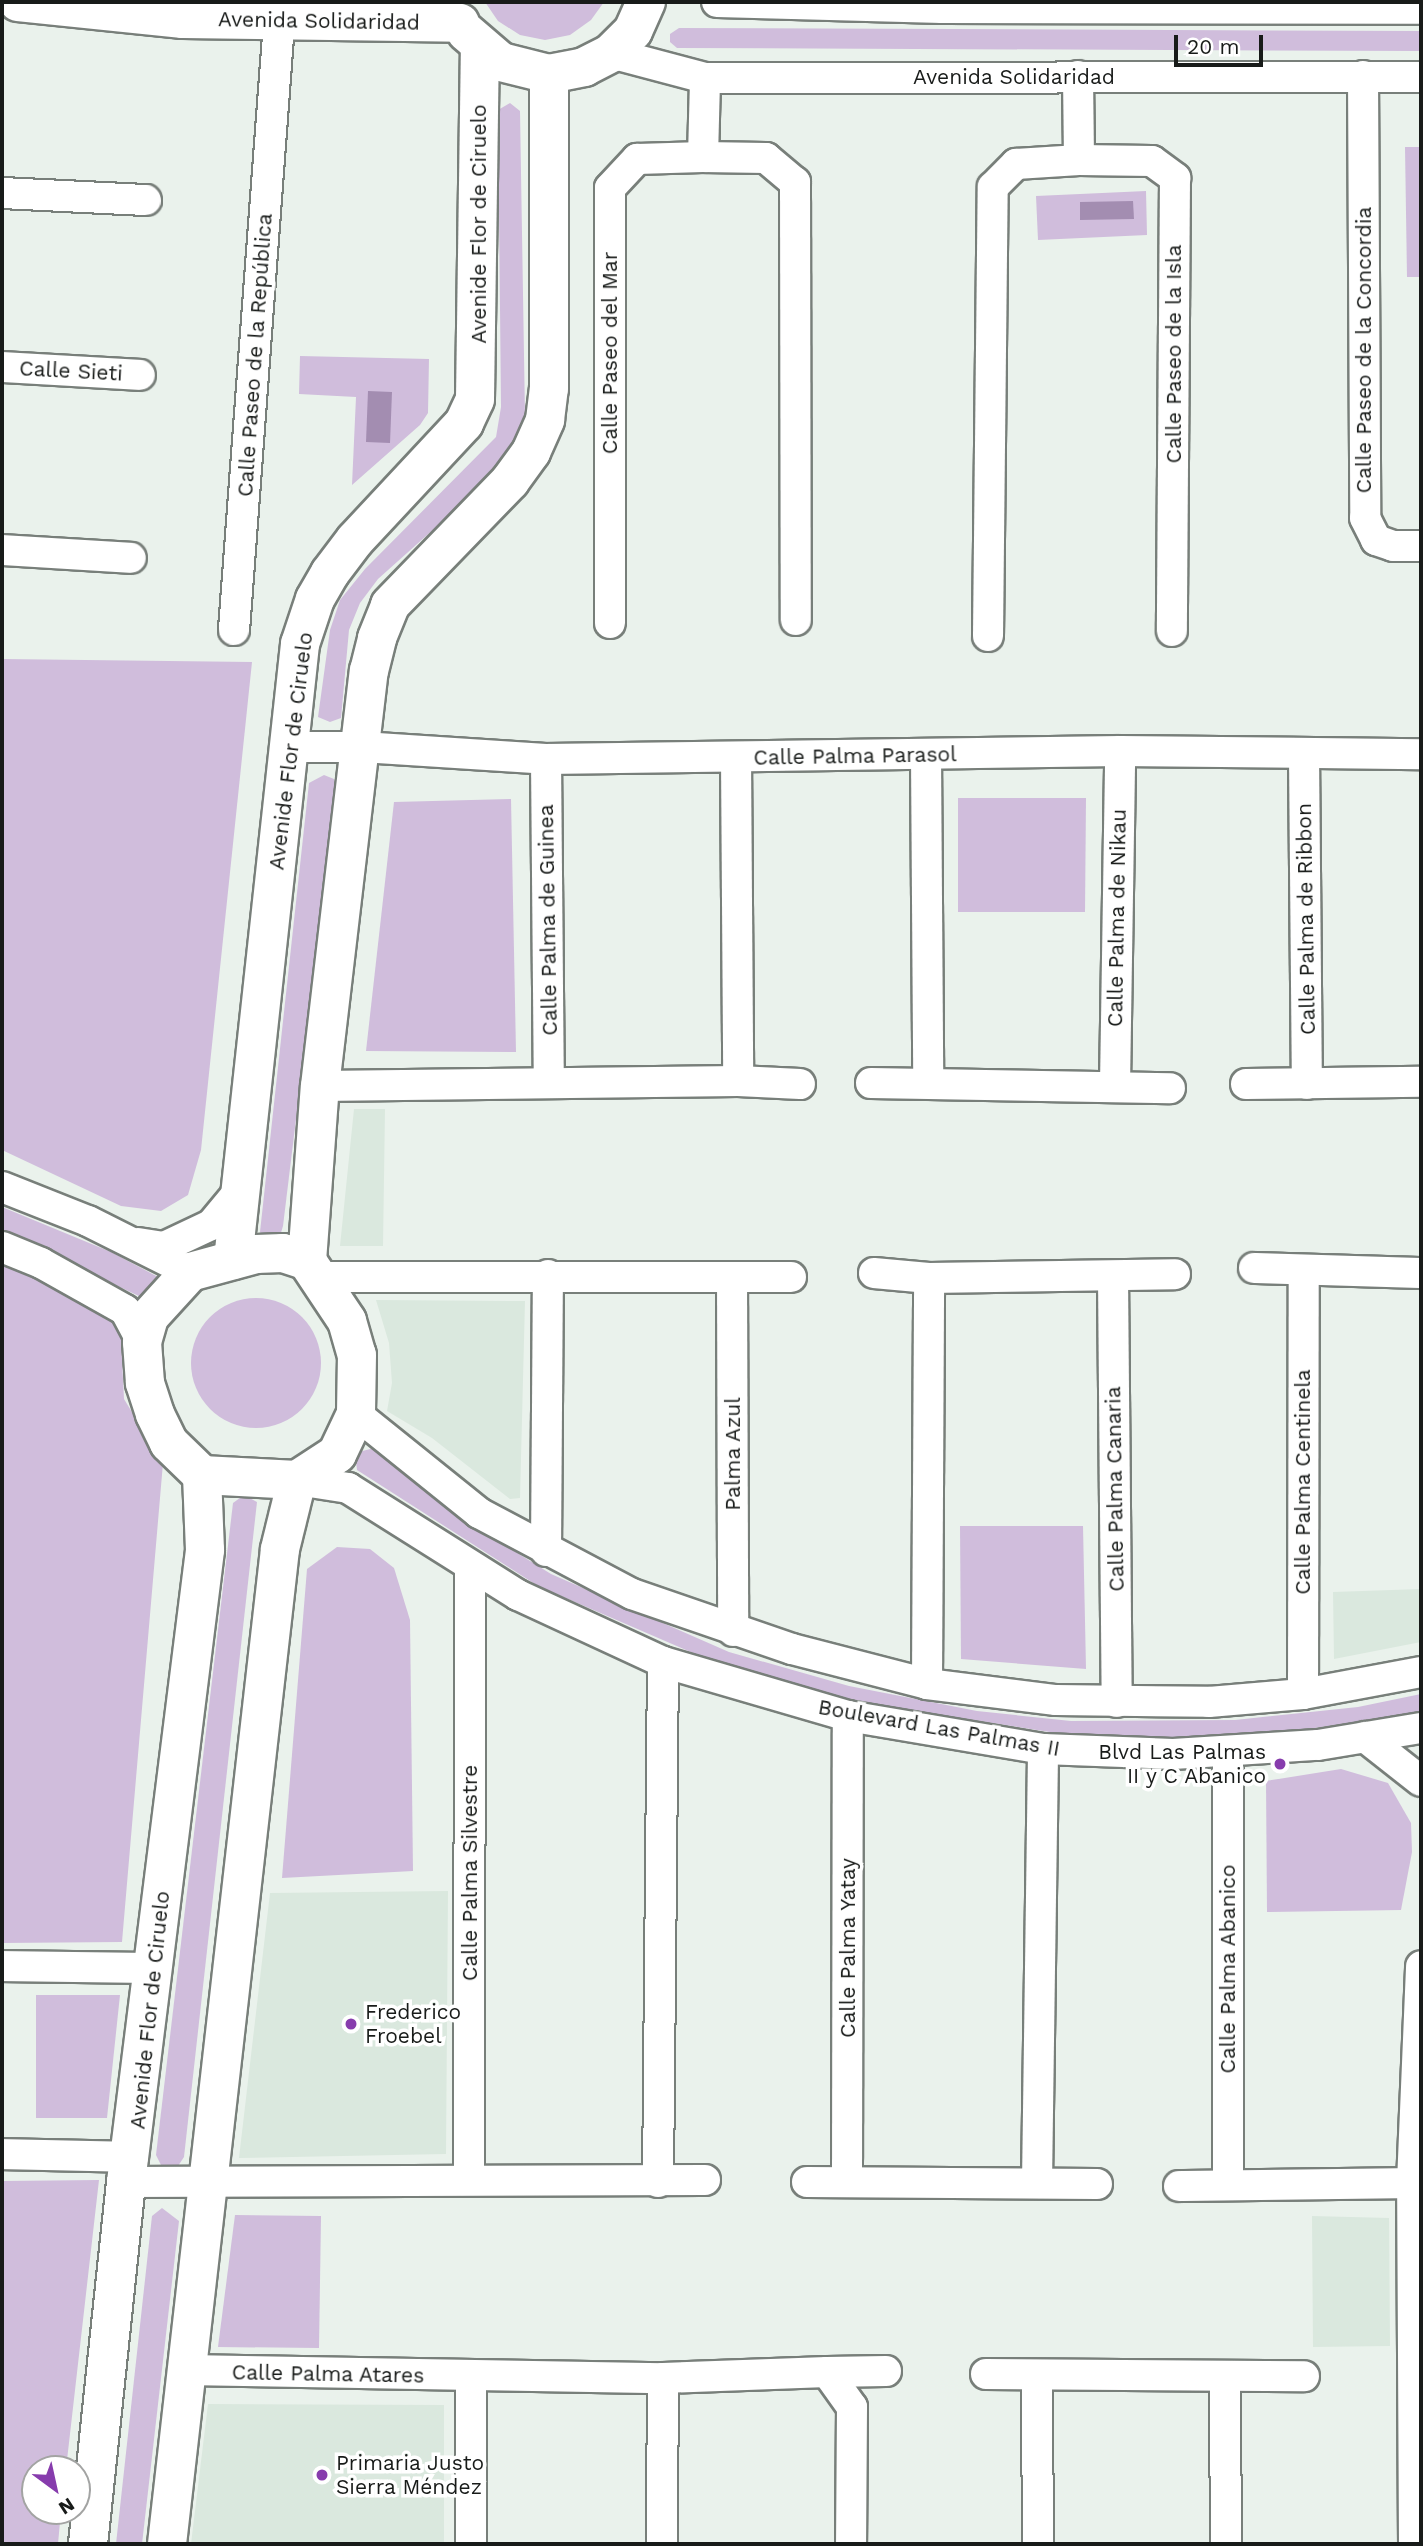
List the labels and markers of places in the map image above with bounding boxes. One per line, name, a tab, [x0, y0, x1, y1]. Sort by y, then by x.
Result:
place label: Blvd Las Palmas II y C Abanico	[1098, 1739, 1266, 1789]
marker: Blvd Las Palmas II y C Abanico	[1272, 1756, 1288, 1772]
place label: Frederico Froebel	[365, 1999, 461, 2049]
marker: Frederico Froebel	[343, 2016, 359, 2032]
place label: Primaria Justo Sierra Méndez	[336, 2450, 485, 2500]
marker: Primaria Justo Sierra Méndez	[314, 2467, 330, 2483]

